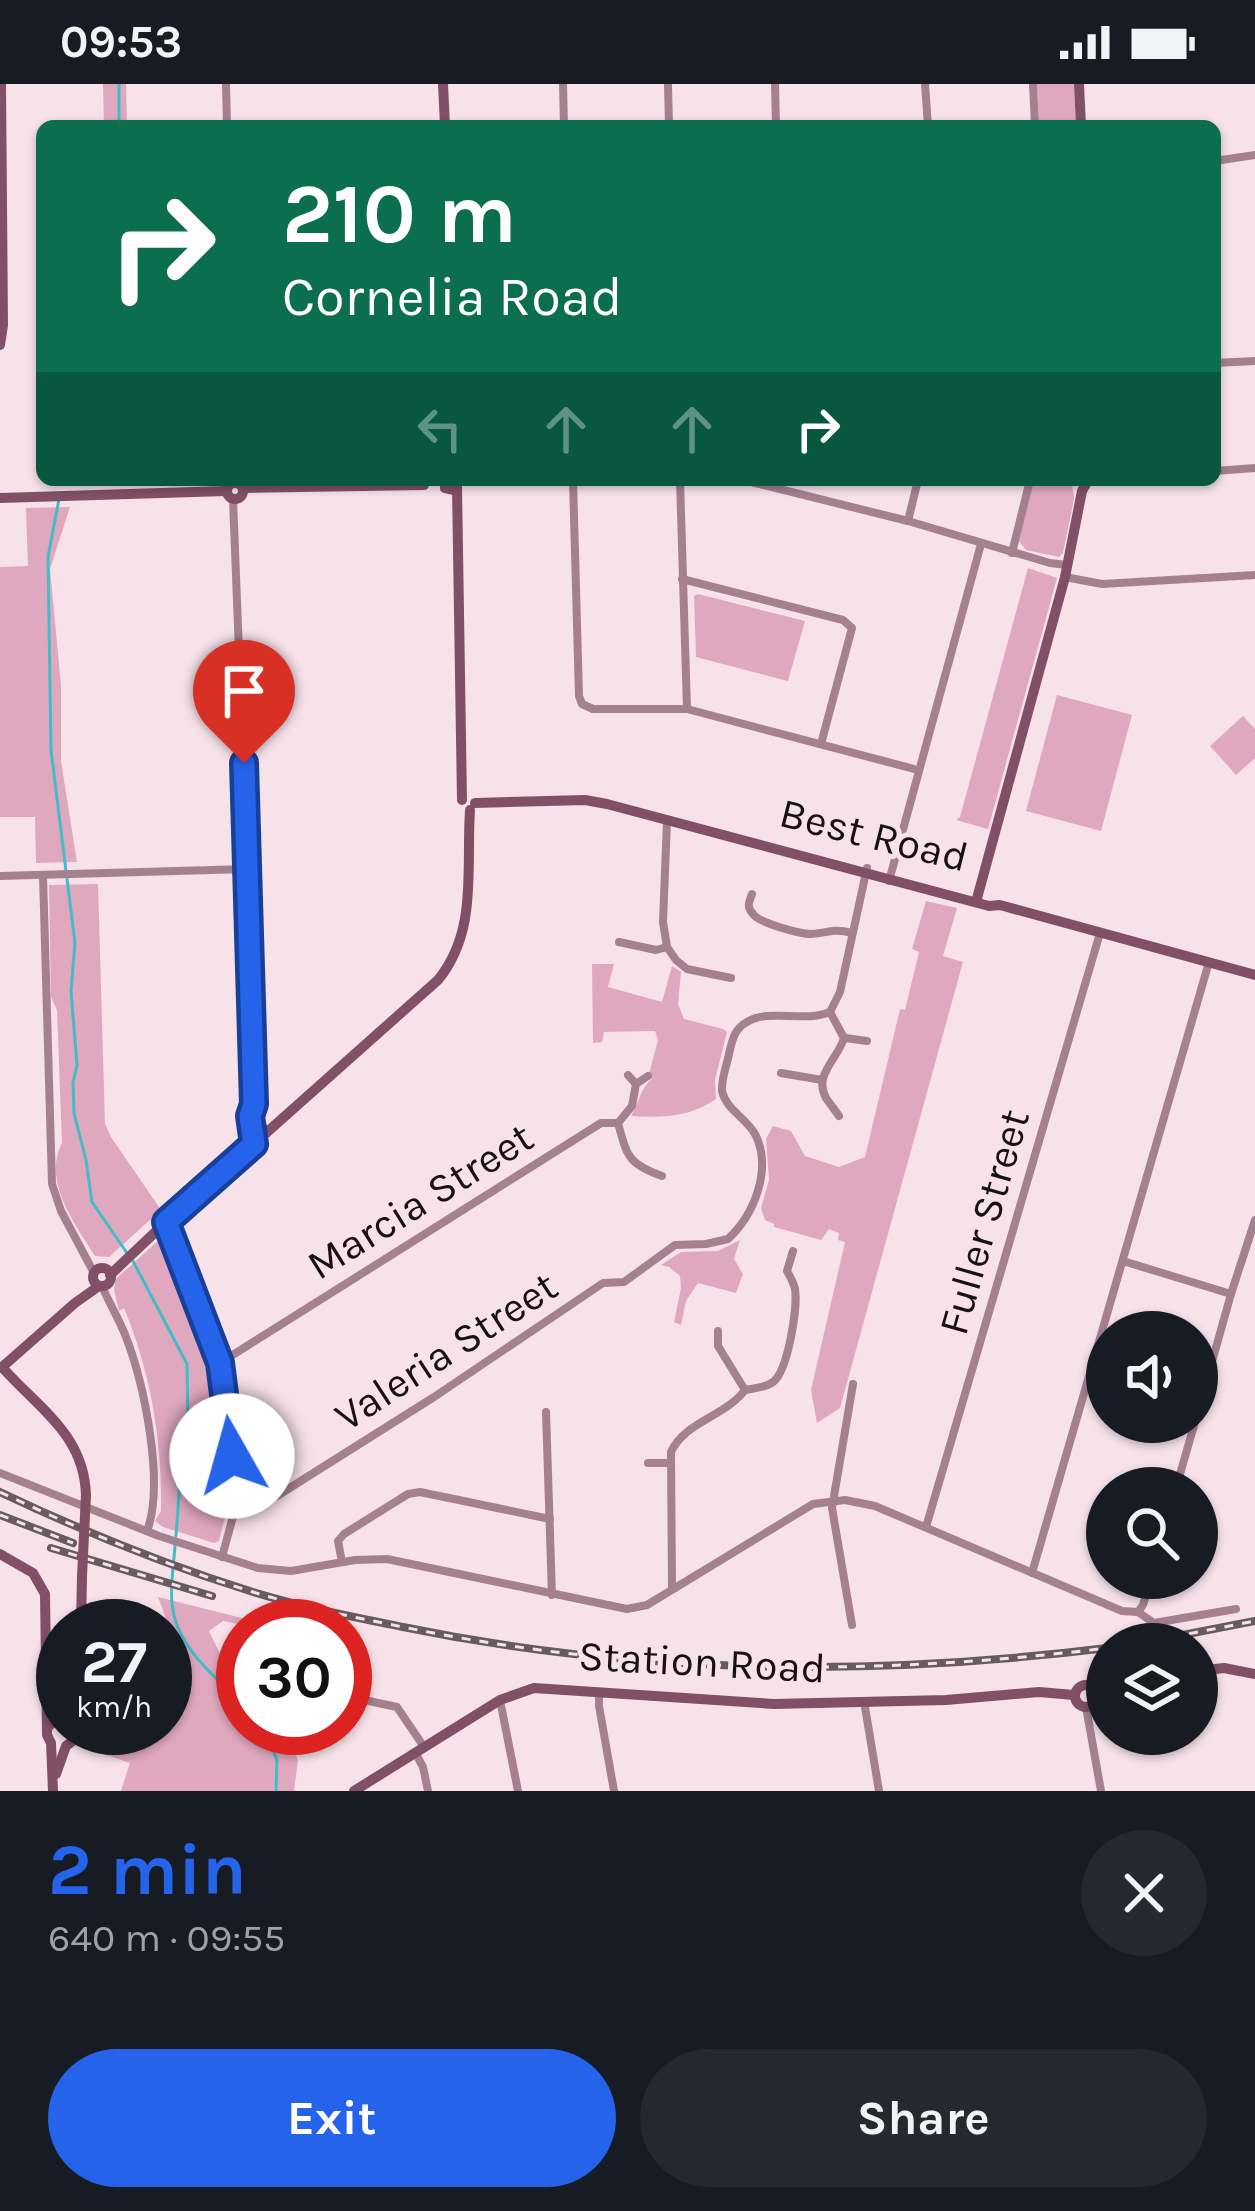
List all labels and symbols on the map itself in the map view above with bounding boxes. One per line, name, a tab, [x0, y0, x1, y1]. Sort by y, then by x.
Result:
pin	[193, 640, 295, 763]
street label: Best Road	[775, 787, 973, 883]
street label: Fuller Street	[928, 1104, 1040, 1340]
street label: Marcia Street	[298, 1112, 542, 1290]
street label: Valeria Street	[326, 1261, 566, 1441]
position arrow	[169, 1393, 295, 1519]
speed limit sign: 30	[216, 1599, 372, 1755]
street label: Station Road	[577, 1631, 827, 1693]

